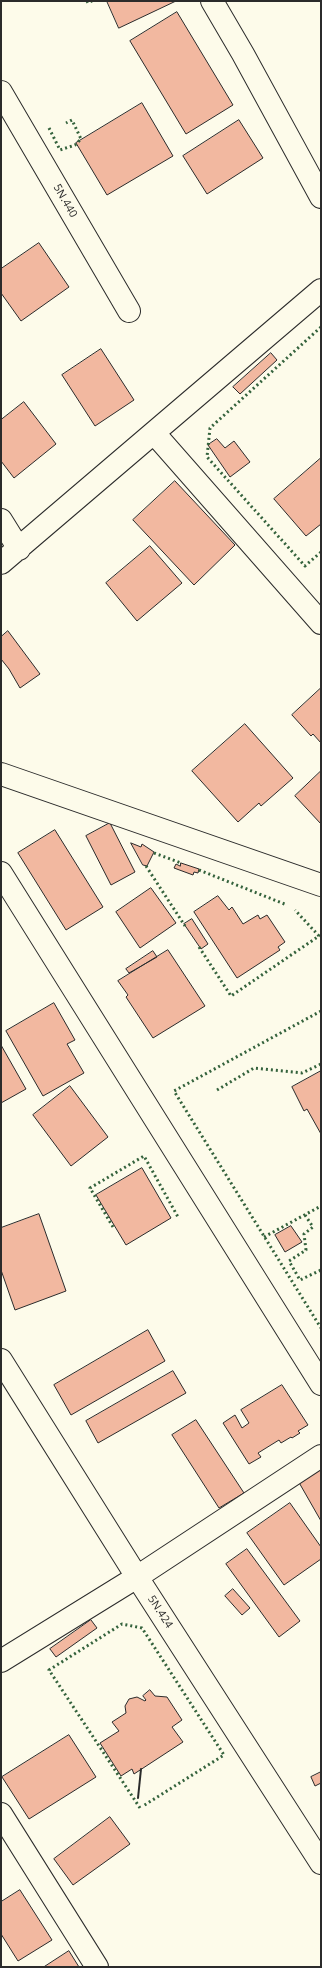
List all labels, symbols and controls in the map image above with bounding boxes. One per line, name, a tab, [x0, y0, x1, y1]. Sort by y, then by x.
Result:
street label: 5N.440	[50, 182, 80, 220]
street label: 5N.424	[145, 1593, 175, 1631]

